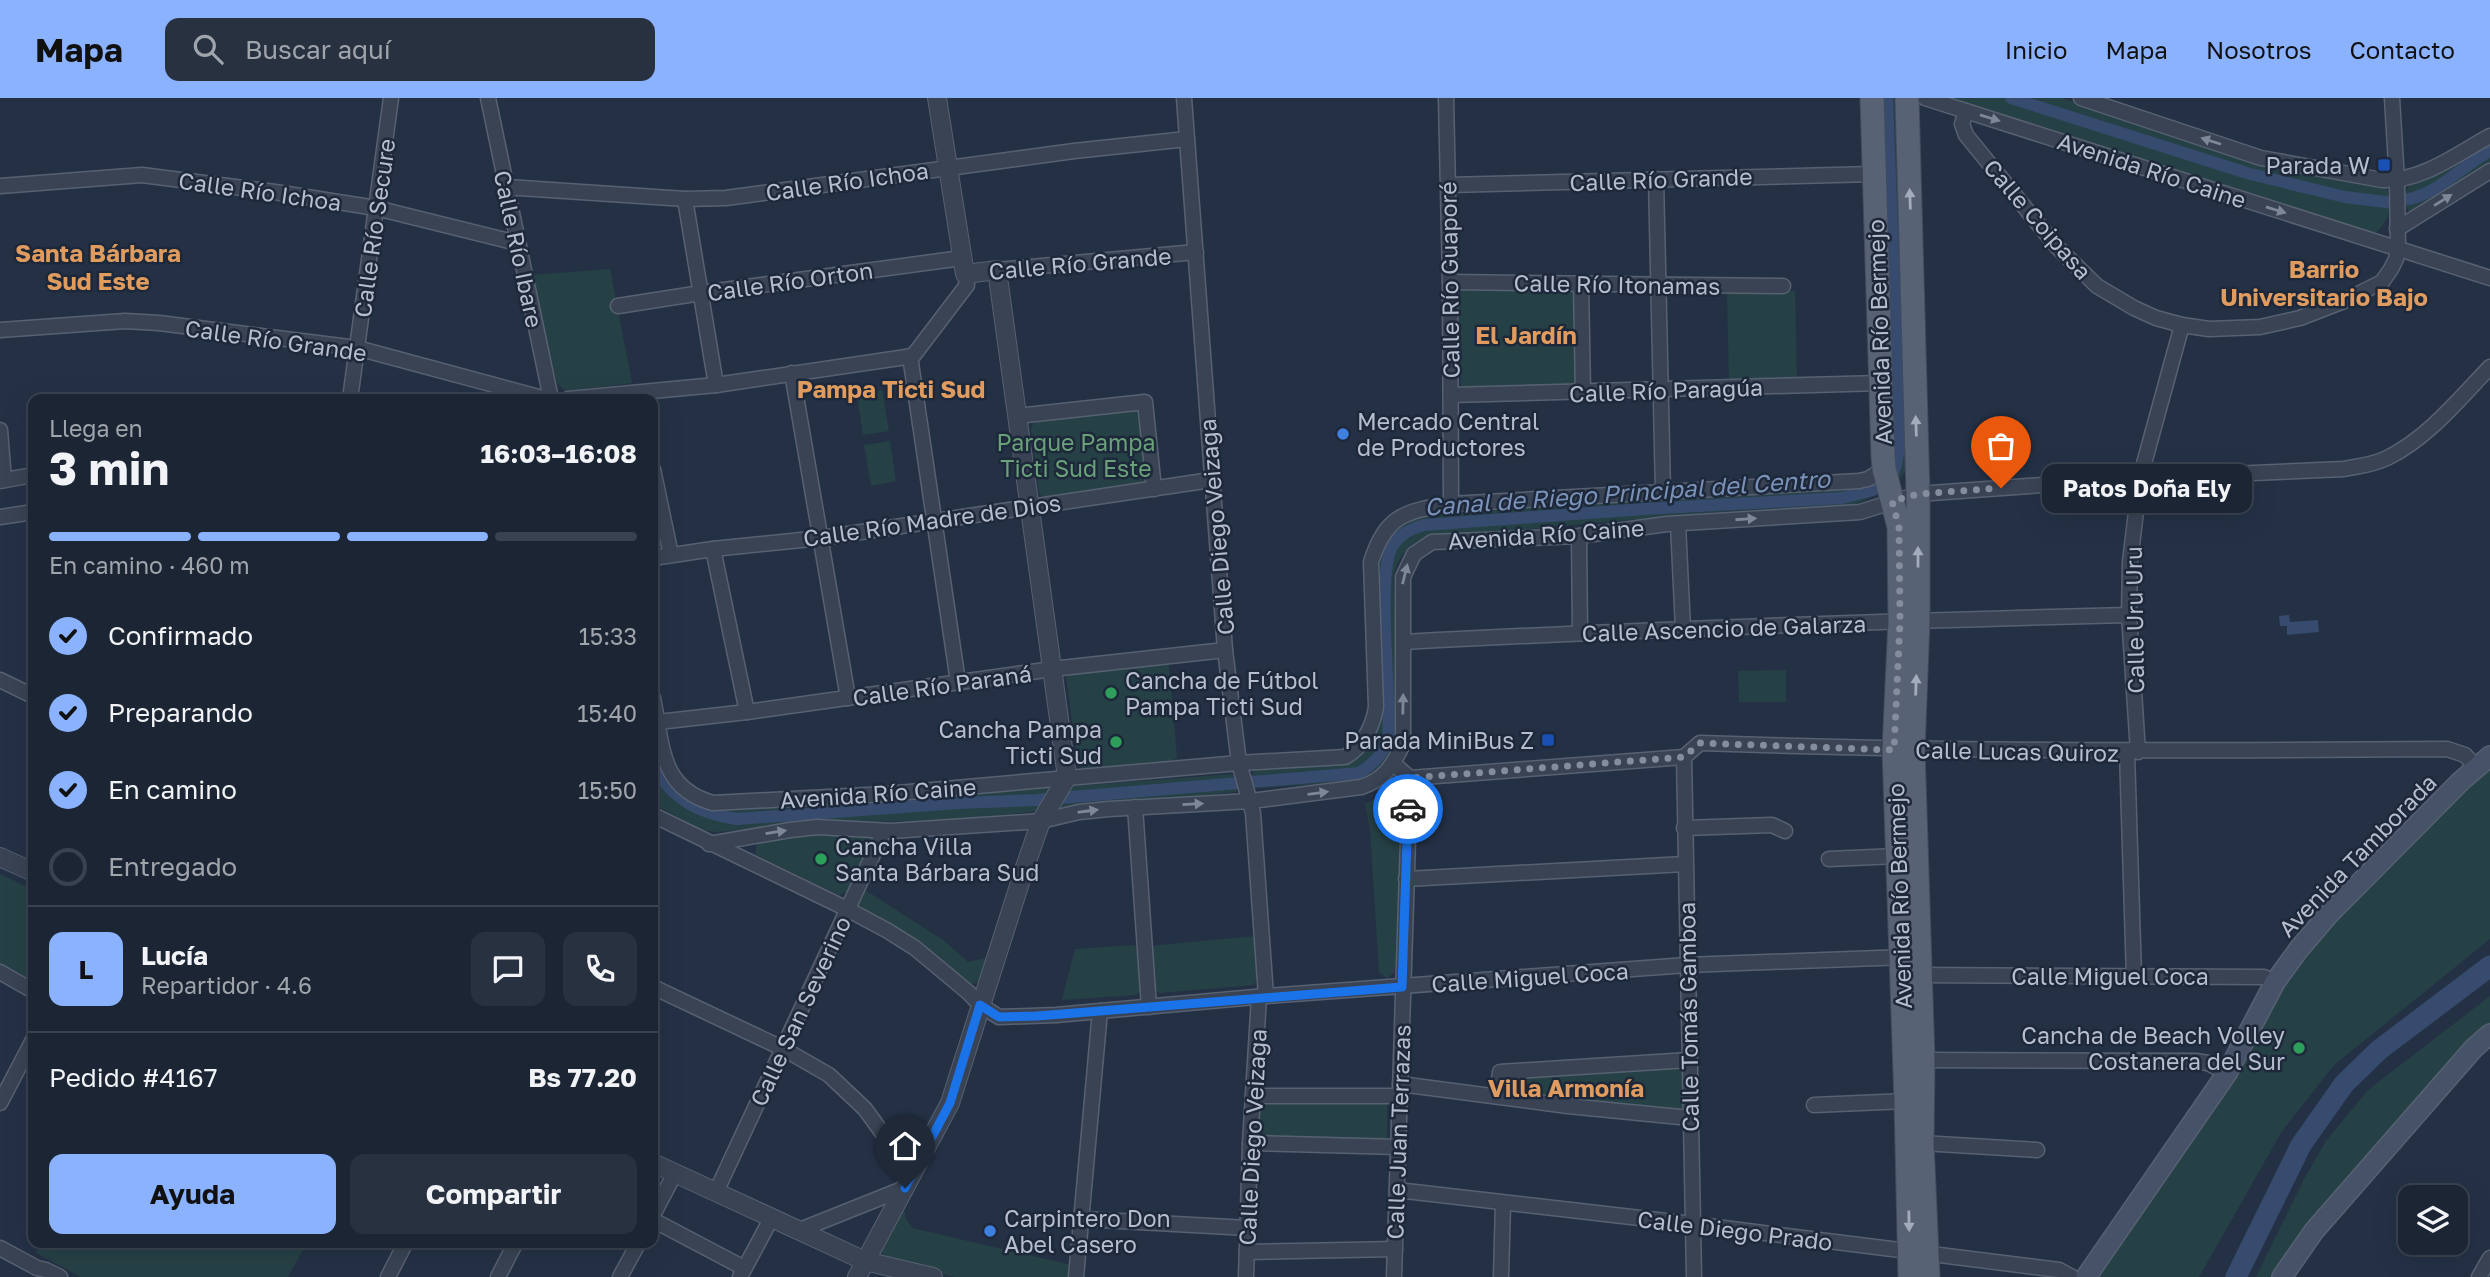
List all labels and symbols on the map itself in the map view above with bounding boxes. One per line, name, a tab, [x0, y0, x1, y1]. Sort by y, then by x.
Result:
one-way arrow	[1980, 113, 2001, 123]
street label: Avenida Río Caine	[2054, 126, 2250, 214]
one-way arrow	[2201, 135, 2222, 146]
street label: Calle Río Secure	[348, 137, 400, 319]
place label: Parada W	[2265, 151, 2370, 179]
street label: Calle Coipasa	[1978, 153, 2098, 285]
street label: Calle Río Ichoa	[764, 156, 930, 206]
marker: Parada W	[2376, 157, 2392, 173]
street label: Calle Río Grande	[1569, 162, 1753, 196]
street label: Calle Río Ichoa	[177, 166, 343, 216]
street label: Calle Río Ibare	[489, 168, 549, 330]
street label: Calle Río Guaporé	[1433, 181, 1465, 379]
one-way arrow	[1904, 187, 1916, 209]
one-way arrow	[2434, 193, 2453, 206]
one-way arrow	[2266, 205, 2287, 216]
street label: Avenida Río Bermejo	[1861, 219, 1897, 445]
district label: Santa Bárbara Sud Este	[15, 238, 181, 295]
street label: Calle Río Grande	[988, 241, 1172, 285]
district label: Barrio Universitario Bajo	[2220, 254, 2428, 311]
street label: Calle Río Orton	[705, 256, 875, 306]
street label: Calle Río Itonamas	[1514, 268, 1720, 300]
street label: Calle Río Grande	[183, 313, 369, 367]
district label: El Jardín	[1475, 320, 1577, 349]
street label: Calle Río Paragúa	[1568, 373, 1764, 407]
district label: Pampa Ticti Sud	[797, 374, 985, 403]
place label: Mercado Central de Productores	[1357, 407, 1539, 461]
one-way arrow	[1911, 415, 1922, 437]
pin	[1971, 416, 2031, 488]
street label: Calle Diego Veizaga	[1193, 418, 1239, 636]
marker: Mercado Central de Productores	[1335, 426, 1351, 442]
park label: Parque Pampa Ticti Sud Este	[996, 428, 1156, 482]
water label: Canal de Riego Principal del Centro	[1423, 463, 1832, 522]
callout: Patos Doña Ely	[2043, 464, 2253, 512]
street label: Calle Río Madre de Dios	[801, 488, 1063, 552]
street label: Avenida Río Caine	[1447, 513, 1645, 555]
one-way arrow	[1736, 514, 1758, 525]
one-way arrow	[1912, 546, 1924, 568]
street label: Calle Uru Uru	[2119, 546, 2149, 694]
one-way arrow	[1400, 563, 1411, 585]
street label: Calle Ascencio de Galarza	[1581, 609, 1867, 647]
street label: Calle Río Paraná	[851, 659, 1033, 711]
place label: Cancha de Fútbol Pampa Ticti Sud	[1125, 666, 1319, 720]
one-way arrow	[1910, 674, 1921, 696]
marker: Cancha de Fútbol Pampa Ticti Sud	[1103, 685, 1119, 701]
one-way arrow	[1397, 693, 1409, 715]
place label: Cancha Pampa Ticti Sud	[938, 715, 1102, 769]
place label: Parada MiniBus Z	[1344, 726, 1534, 754]
marker: Parada MiniBus Z	[1540, 732, 1556, 748]
marker: Cancha Pampa Ticti Sud	[1108, 734, 1124, 750]
street label: Calle Lucas Quiroz	[1915, 735, 2119, 767]
street label: Avenida Tamborada	[2272, 768, 2442, 942]
street label: Avenida Río Caine	[779, 772, 977, 814]
courier	[1373, 774, 1443, 844]
street label: Avenida Río Bermejo	[1881, 783, 1917, 1009]
one-way arrow	[1308, 787, 1330, 798]
one-way arrow	[1182, 798, 1204, 809]
one-way arrow	[1077, 806, 1099, 817]
one-way arrow	[765, 826, 787, 837]
place label: Cancha Villa Santa Bárbara Sud	[835, 832, 1039, 886]
marker: Cancha Villa Santa Bárbara Sud	[813, 851, 829, 867]
street label: Calle Tomás Gamboa	[1672, 902, 1704, 1132]
street label: Calle San Severino	[744, 912, 856, 1110]
street label: Calle Miguel Coca	[1430, 956, 1630, 998]
street label: Calle Miguel Coca	[2011, 962, 2209, 990]
place label: Cancha de Beach Volley Costanera del Sur	[2021, 1021, 2285, 1075]
street label: Calle Juan Terrazas	[1380, 1024, 1416, 1240]
street label: Calle Diego Veizaga	[1232, 1028, 1272, 1246]
marker: Cancha de Beach Volley Costanera del Sur	[2291, 1040, 2307, 1056]
district label: Villa Armonía	[1488, 1073, 1644, 1102]
pin	[875, 1116, 935, 1188]
place label: Carpintero Don Abel Casero	[1004, 1204, 1171, 1258]
street label: Calle Diego Prado	[1636, 1204, 1834, 1256]
one-way arrow	[1903, 1210, 1914, 1232]
marker: Carpintero Don Abel Casero	[982, 1223, 998, 1239]

